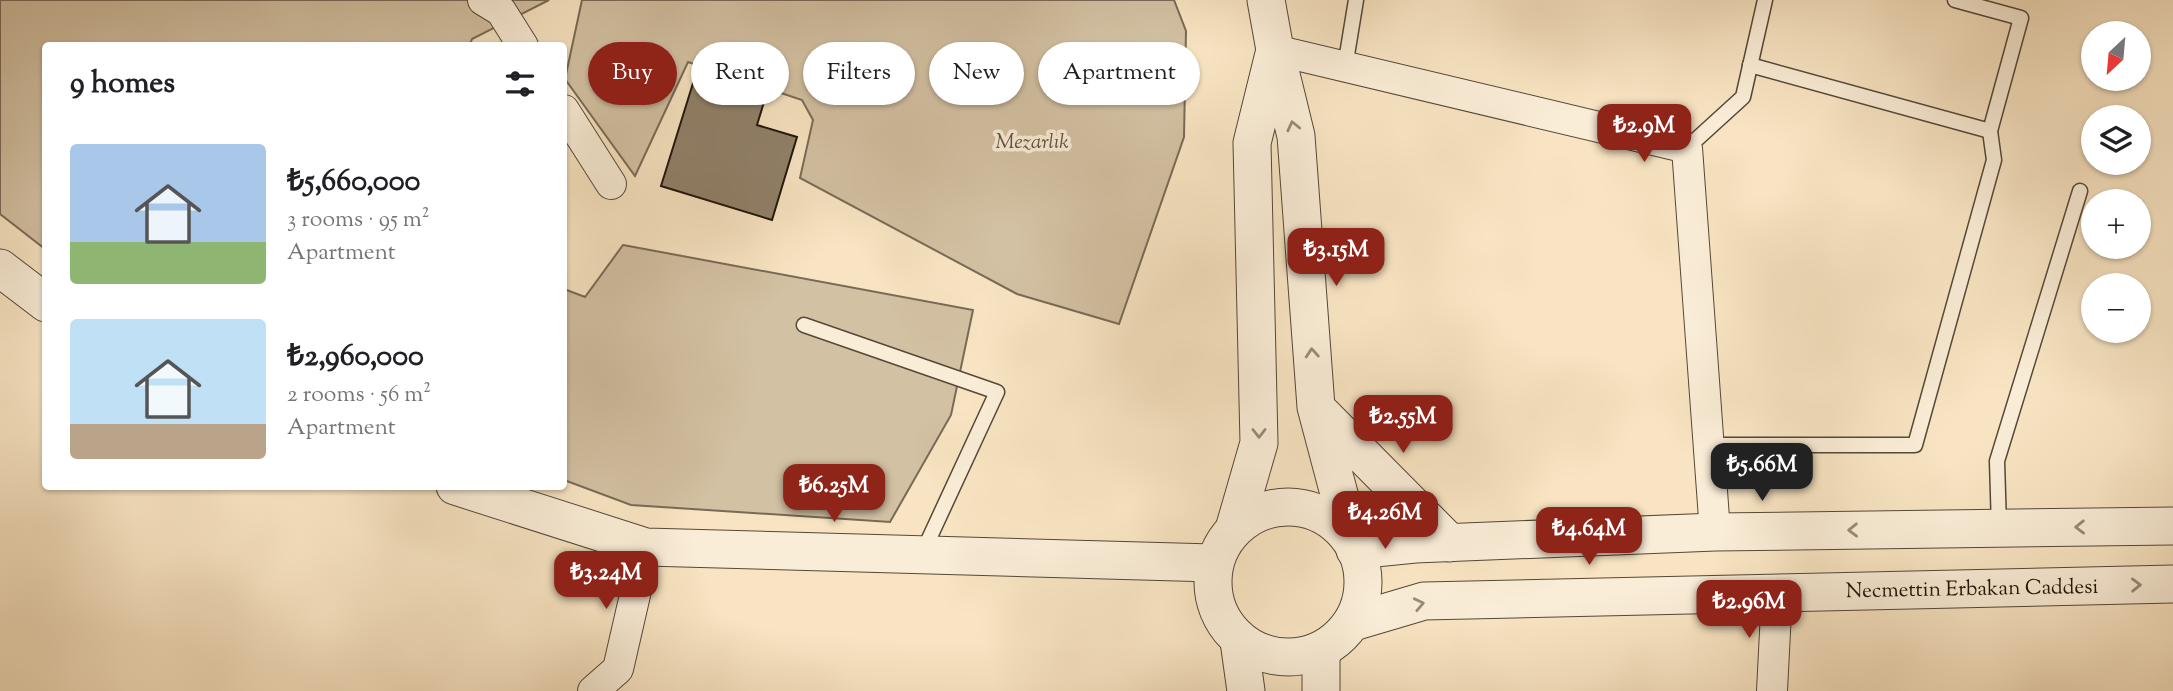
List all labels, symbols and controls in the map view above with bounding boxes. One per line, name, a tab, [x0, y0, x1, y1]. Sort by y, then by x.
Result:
north arrow	[2081, 21, 2151, 91]
map controls	[2081, 21, 2151, 343]
chip: Buy	[588, 42, 677, 105]
chip: Rent	[691, 42, 789, 105]
chip: Filters	[803, 42, 915, 105]
chip: New	[929, 42, 1024, 105]
chip: Apartment	[1038, 42, 1200, 105]
text: 9 homes	[70, 63, 175, 106]
icon: filters	[501, 65, 539, 103]
pin: ₺2.9M	[1595, 104, 1693, 164]
button: layers	[2081, 105, 2151, 175]
text: ₺2.9M	[1613, 110, 1675, 143]
one-way arrow	[1287, 120, 1302, 132]
park label: Mezarlık	[995, 128, 1069, 158]
text: ₺5,660,000	[287, 161, 420, 204]
icon: home	[126, 172, 210, 256]
button: +	[2081, 189, 2151, 259]
text: 3 rooms · 95 m²	[287, 204, 430, 237]
pin: ₺3.15M	[1279, 229, 1393, 288]
text: ₺3.15M	[1303, 234, 1369, 267]
text: Apartment	[287, 237, 396, 270]
button: −	[2081, 273, 2151, 343]
text: ₺2,960,000	[287, 336, 424, 379]
icon: home	[126, 347, 210, 431]
one-way arrow	[1305, 347, 1320, 358]
text: 2 rooms · 56 m²	[287, 379, 431, 412]
pin: ₺2.55M	[1346, 396, 1460, 455]
text: ₺2.55M	[1370, 401, 1436, 434]
text: Apartment	[287, 412, 396, 445]
one-way arrow	[1251, 429, 1267, 439]
pin: ₺5.66M	[1705, 444, 1819, 503]
text: ₺5.66M	[1727, 449, 1797, 482]
pin: ₺6.25M	[777, 464, 891, 524]
text: ₺6.25M	[799, 470, 869, 503]
pin: ₺4.26M	[1328, 491, 1442, 551]
text: ₺4.26M	[1348, 497, 1422, 530]
pin: ₺4.64M	[1532, 508, 1646, 567]
text: ₺4.64M	[1552, 513, 1626, 546]
one-way arrow	[2075, 520, 2086, 535]
one-way arrow	[1847, 523, 1858, 538]
pin: ₺3.24M	[549, 552, 663, 611]
text: ₺3.24M	[570, 557, 642, 590]
street label: Necmettin Erbakan Caddesi	[1845, 573, 2099, 607]
one-way arrow	[2131, 577, 2142, 593]
pin: ₺2.96M	[1692, 580, 1806, 640]
text: ₺2.96M	[1712, 586, 1786, 619]
one-way arrow	[1413, 597, 1425, 612]

